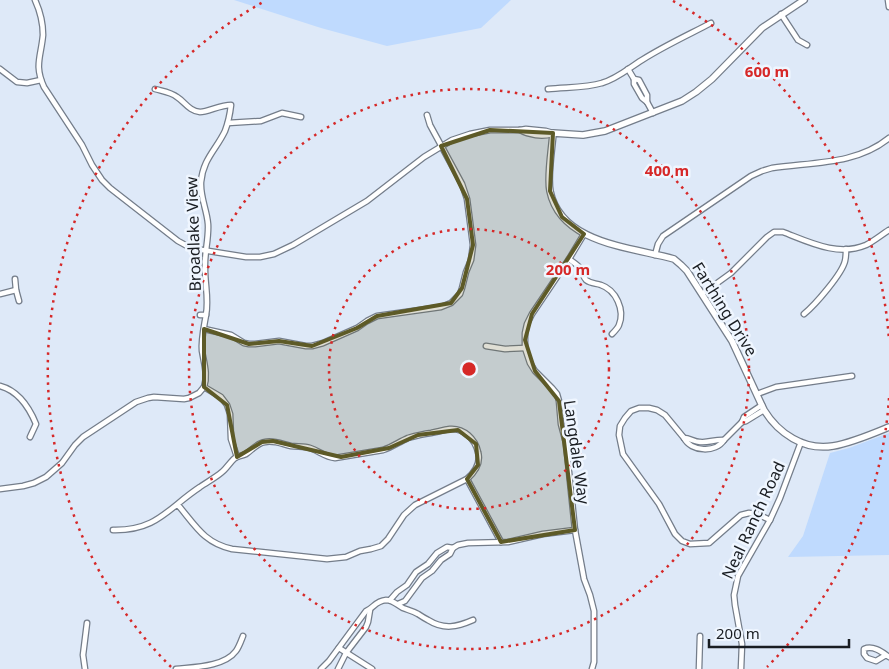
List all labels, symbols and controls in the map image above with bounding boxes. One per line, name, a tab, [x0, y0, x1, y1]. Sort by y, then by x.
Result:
text: 600 m	[745, 61, 789, 81]
text: 400 m	[645, 160, 689, 180]
street label: Broadlake View	[180, 176, 206, 292]
street label: Farthing Drive	[687, 258, 763, 360]
text: 200 m	[546, 259, 590, 279]
centre of rings	[460, 360, 478, 378]
street label: Langdale Way	[559, 399, 595, 506]
street label: Neal Ranch Road	[716, 458, 790, 582]
scale bar	[709, 616, 849, 648]
text: 200 m	[716, 623, 760, 643]

